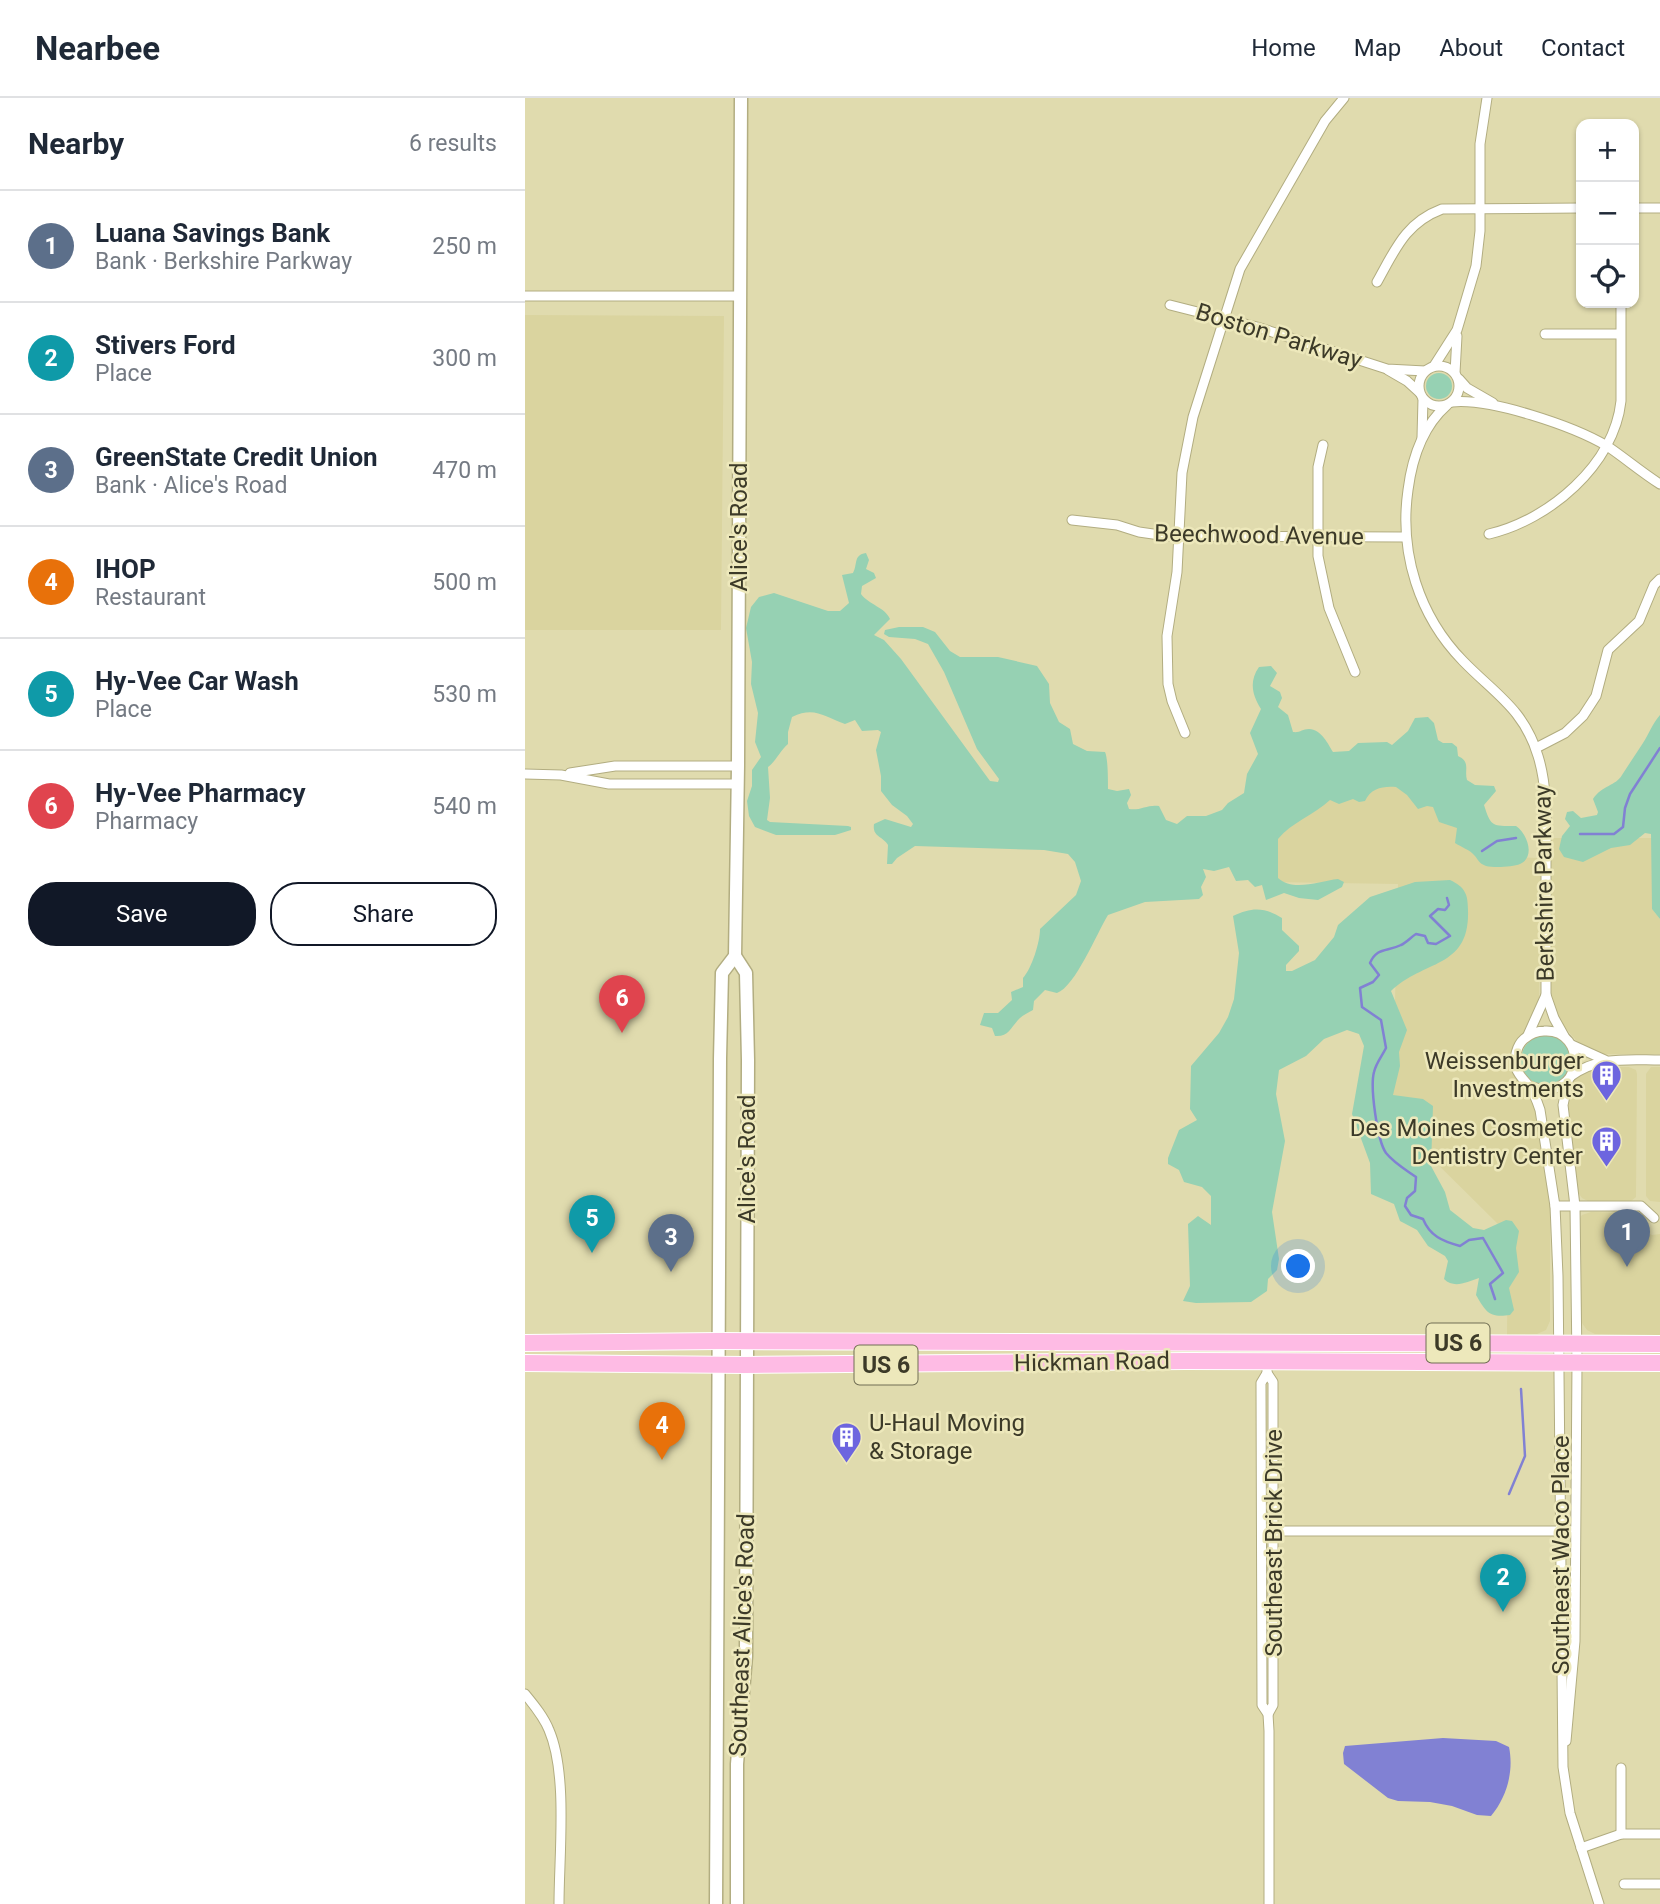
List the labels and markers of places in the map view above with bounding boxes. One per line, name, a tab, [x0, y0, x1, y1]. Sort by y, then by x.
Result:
pin: 6	[599, 975, 645, 1033]
place label: Weissenburger Investments	[1425, 1047, 1584, 1103]
building icon: Weissenburger Investments	[1590, 1058, 1624, 1102]
place label: Des Moines Cosmetic Dentistry Center	[1350, 1114, 1583, 1170]
building icon: Des Moines Cosmetic Dentistry Center	[1589, 1125, 1623, 1169]
pin: 5	[569, 1195, 615, 1253]
pin: 1	[1604, 1209, 1650, 1267]
pin: 3	[648, 1214, 694, 1272]
pin: 4	[639, 1402, 685, 1460]
place label: U-Haul Moving & Storage	[869, 1409, 1025, 1465]
building icon: U-Haul Moving & Storage	[829, 1420, 863, 1464]
pin: 2	[1480, 1554, 1526, 1612]

